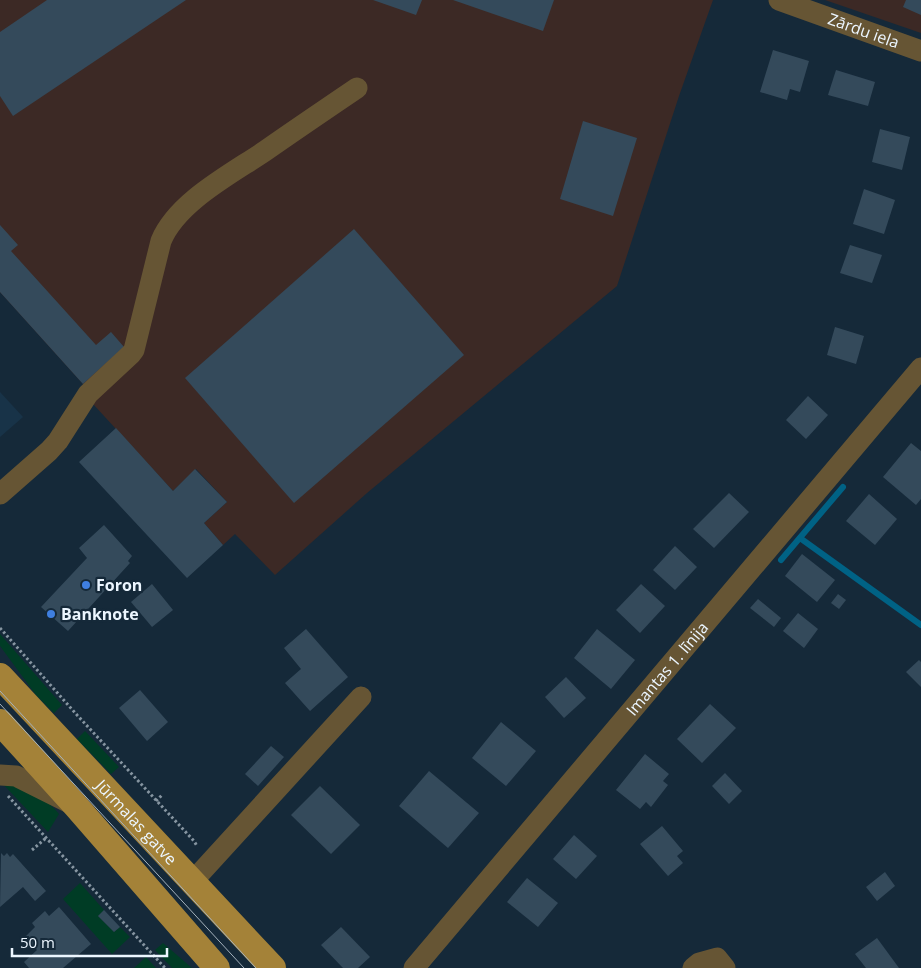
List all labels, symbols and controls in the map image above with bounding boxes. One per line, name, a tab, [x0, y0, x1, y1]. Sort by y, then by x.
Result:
street label: Zārdu iela	[825, 8, 902, 53]
place label: Foron	[96, 574, 142, 596]
marker: Foron	[80, 579, 92, 591]
place label: Banknote	[61, 603, 139, 625]
marker: Banknote	[45, 608, 57, 620]
street label: Imantas 1. līnija	[621, 617, 713, 720]
street label: Jūrmalas gatve	[90, 773, 182, 870]
scale bar	[12, 926, 168, 958]
text: 50 m	[20, 932, 55, 952]

